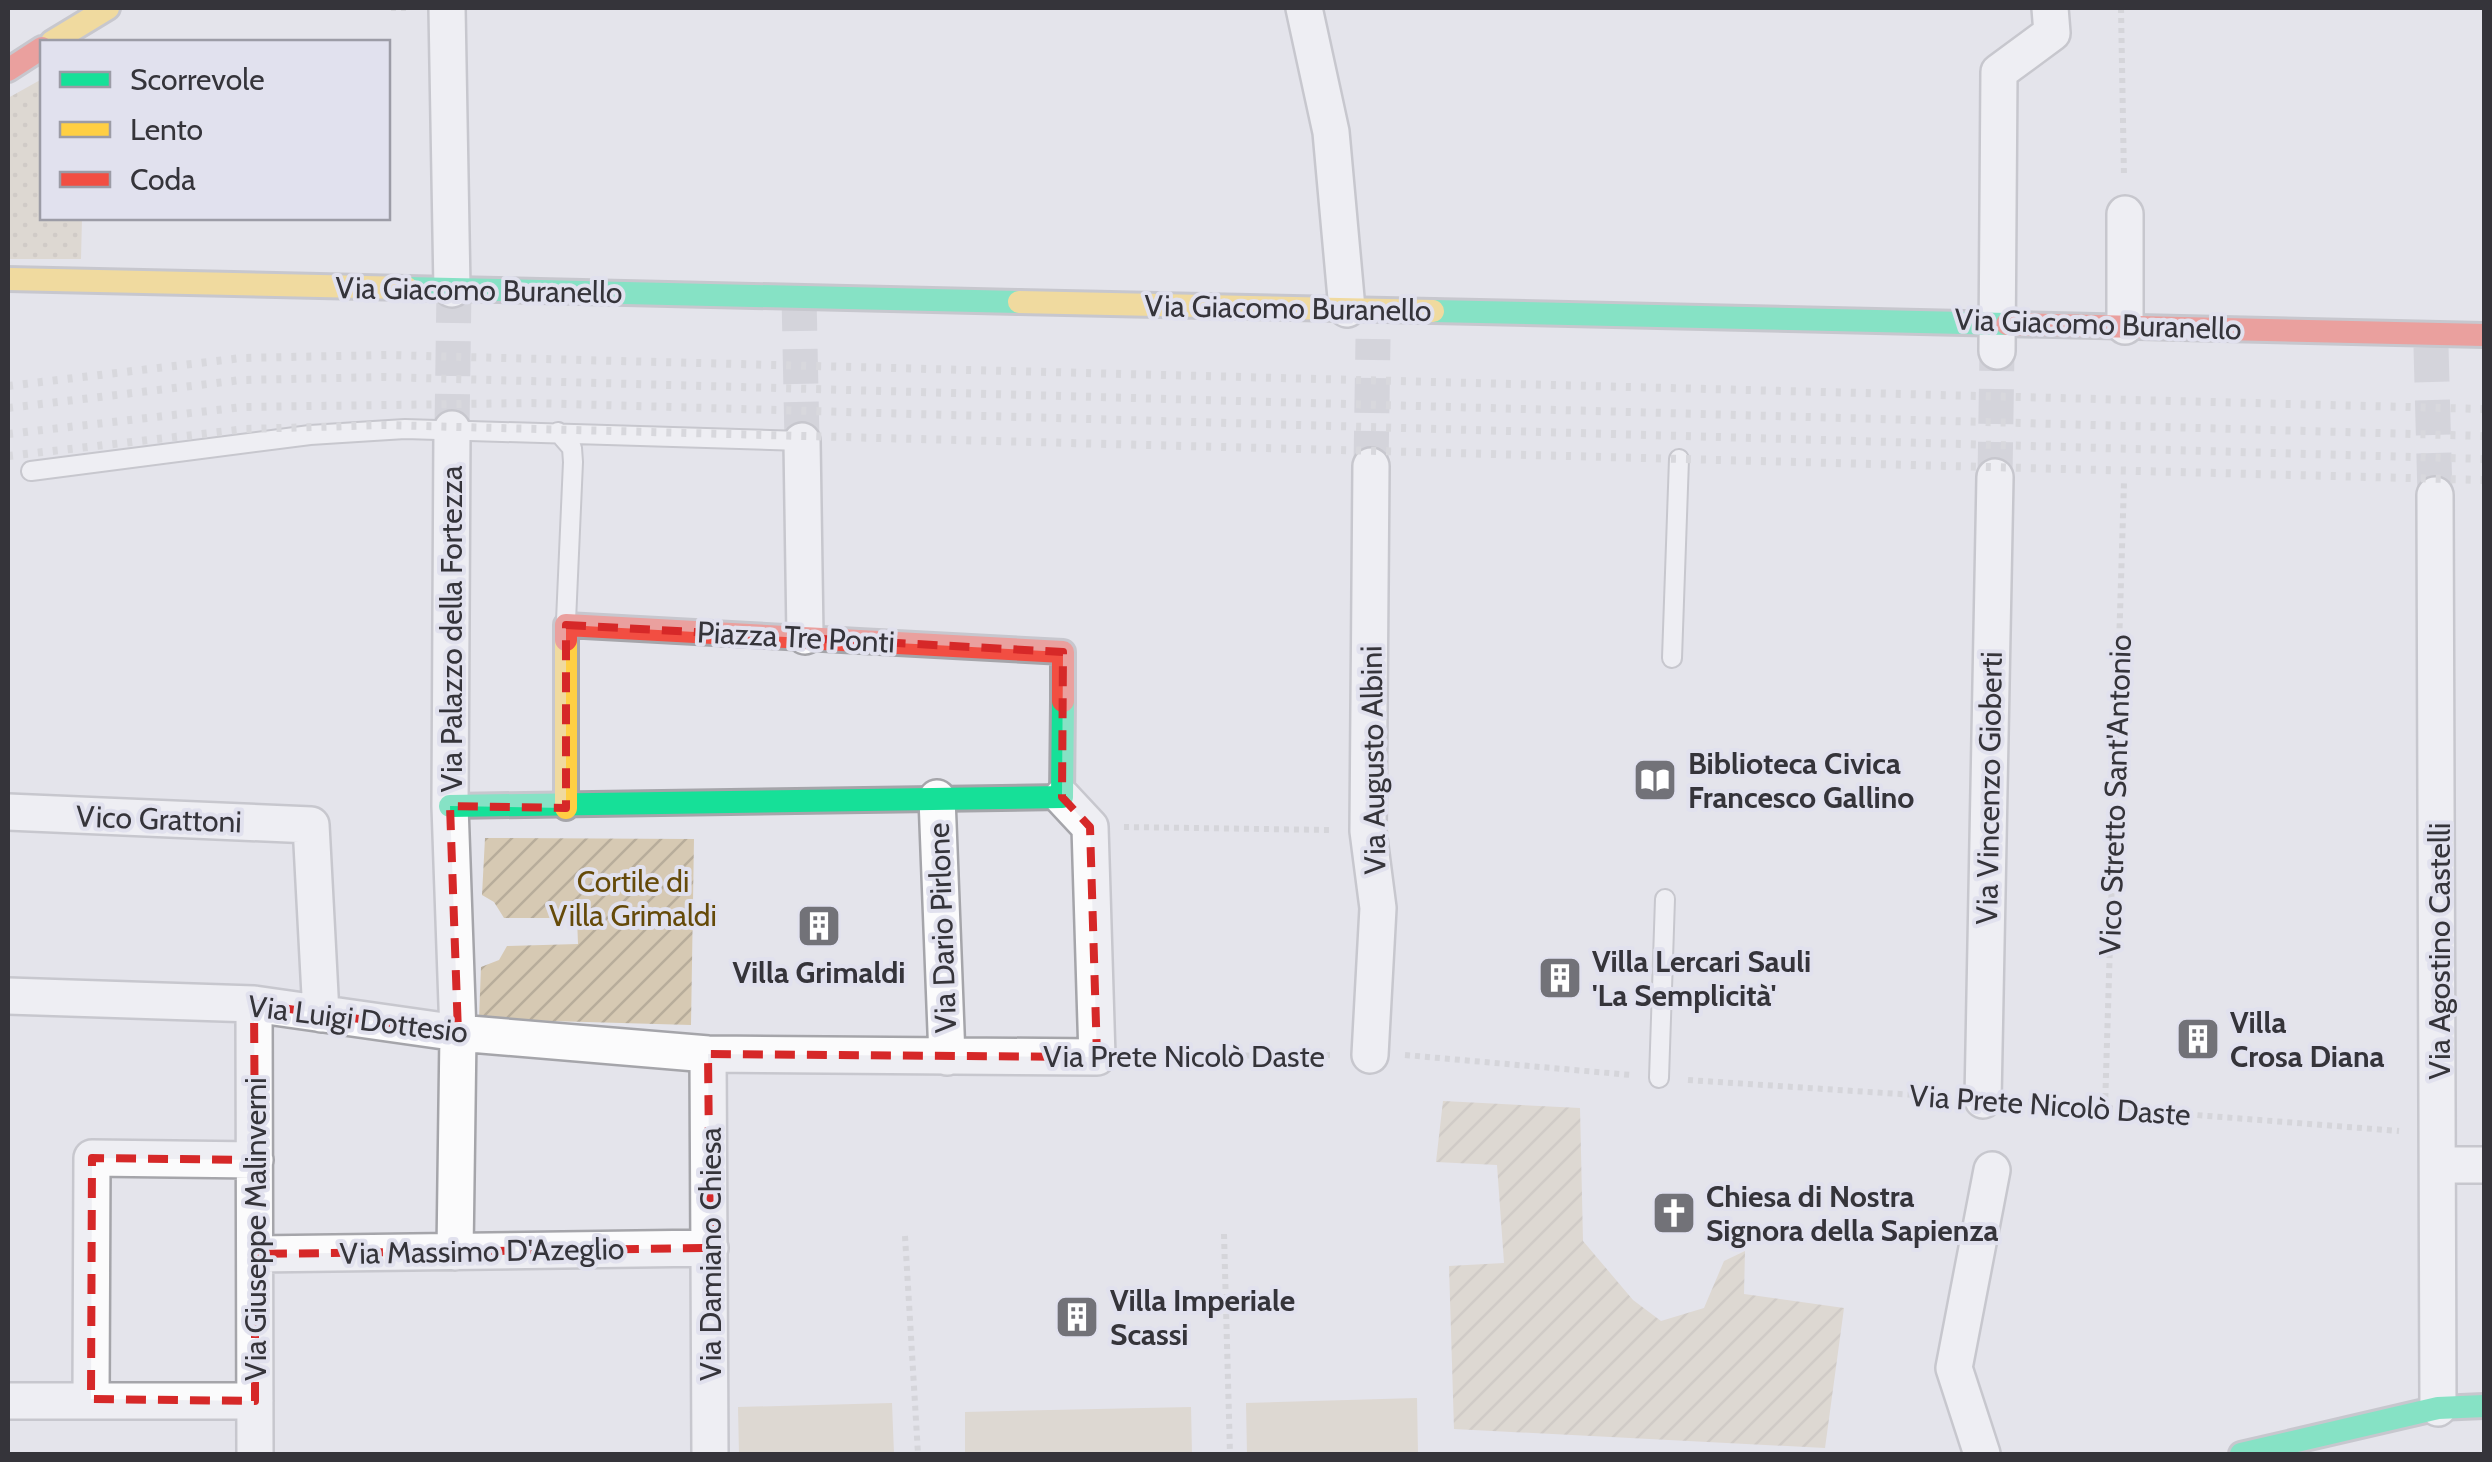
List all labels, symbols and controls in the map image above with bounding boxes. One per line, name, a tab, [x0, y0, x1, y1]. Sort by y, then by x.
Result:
legend	[40, 40, 390, 220]
text: Scorrevole	[130, 61, 265, 98]
text: Lento	[130, 111, 203, 148]
text: Coda	[130, 161, 196, 198]
street label: Via Giacomo Buranello	[335, 269, 623, 311]
street label: Via Giacomo Buranello	[1144, 287, 1432, 329]
street label: Via Giacomo Buranello	[1954, 301, 2242, 347]
street label: Via Palazzo della Fortezza	[433, 465, 470, 792]
street label: Piazza Tre Ponti	[696, 613, 896, 661]
street label: Vico Stretto Sant'Antonio	[2091, 634, 2139, 956]
street label: Via Augusto Albini	[1353, 645, 1393, 875]
street label: Via Vincenzo Gioberti	[1968, 651, 2010, 925]
place label: Biblioteca Civica Francesco Gallino	[1688, 745, 1914, 816]
library icon: Biblioteca Civica Francesco Gallino	[1632, 757, 1678, 803]
street label: Vico Grattoni	[76, 798, 242, 840]
street label: Via Dario Pirlone	[920, 822, 964, 1034]
street label: Via Agostino Castelli	[2421, 823, 2458, 1079]
park label: Cortile di Villa Grimaldi	[549, 863, 717, 934]
building icon: Villa Grimaldi	[796, 903, 842, 949]
place label: Villa Lercari Sauli 'La Semplicità'	[1592, 943, 1811, 1014]
place label: Villa Grimaldi	[733, 954, 905, 991]
building icon: Villa Lercari Sauli 'La Semplicità'	[1537, 955, 1583, 1001]
street label: Via Luigi Dottesio	[246, 987, 470, 1051]
place label: Villa Crosa Diana	[2230, 1004, 2384, 1075]
building icon: Villa Crosa Diana	[2175, 1016, 2221, 1062]
street label: Via Prete Nicolò Daste	[1043, 1038, 1325, 1075]
street label: Via Giuseppe Malinverni	[237, 1077, 274, 1381]
street label: Via Prete Nicolò Daste	[1908, 1077, 2192, 1133]
street label: Via Damiano Chiesa	[692, 1127, 729, 1381]
place label: Chiesa di Nostra Signora della Sapienza	[1706, 1178, 1998, 1249]
church icon: Chiesa di Nostra Signora della Sapienza	[1651, 1190, 1697, 1236]
street label: Via Massimo D'Azeglio	[339, 1230, 625, 1272]
place label: Villa Imperiale Scassi	[1110, 1282, 1295, 1353]
building icon: Villa Imperiale Scassi	[1054, 1294, 1100, 1340]

